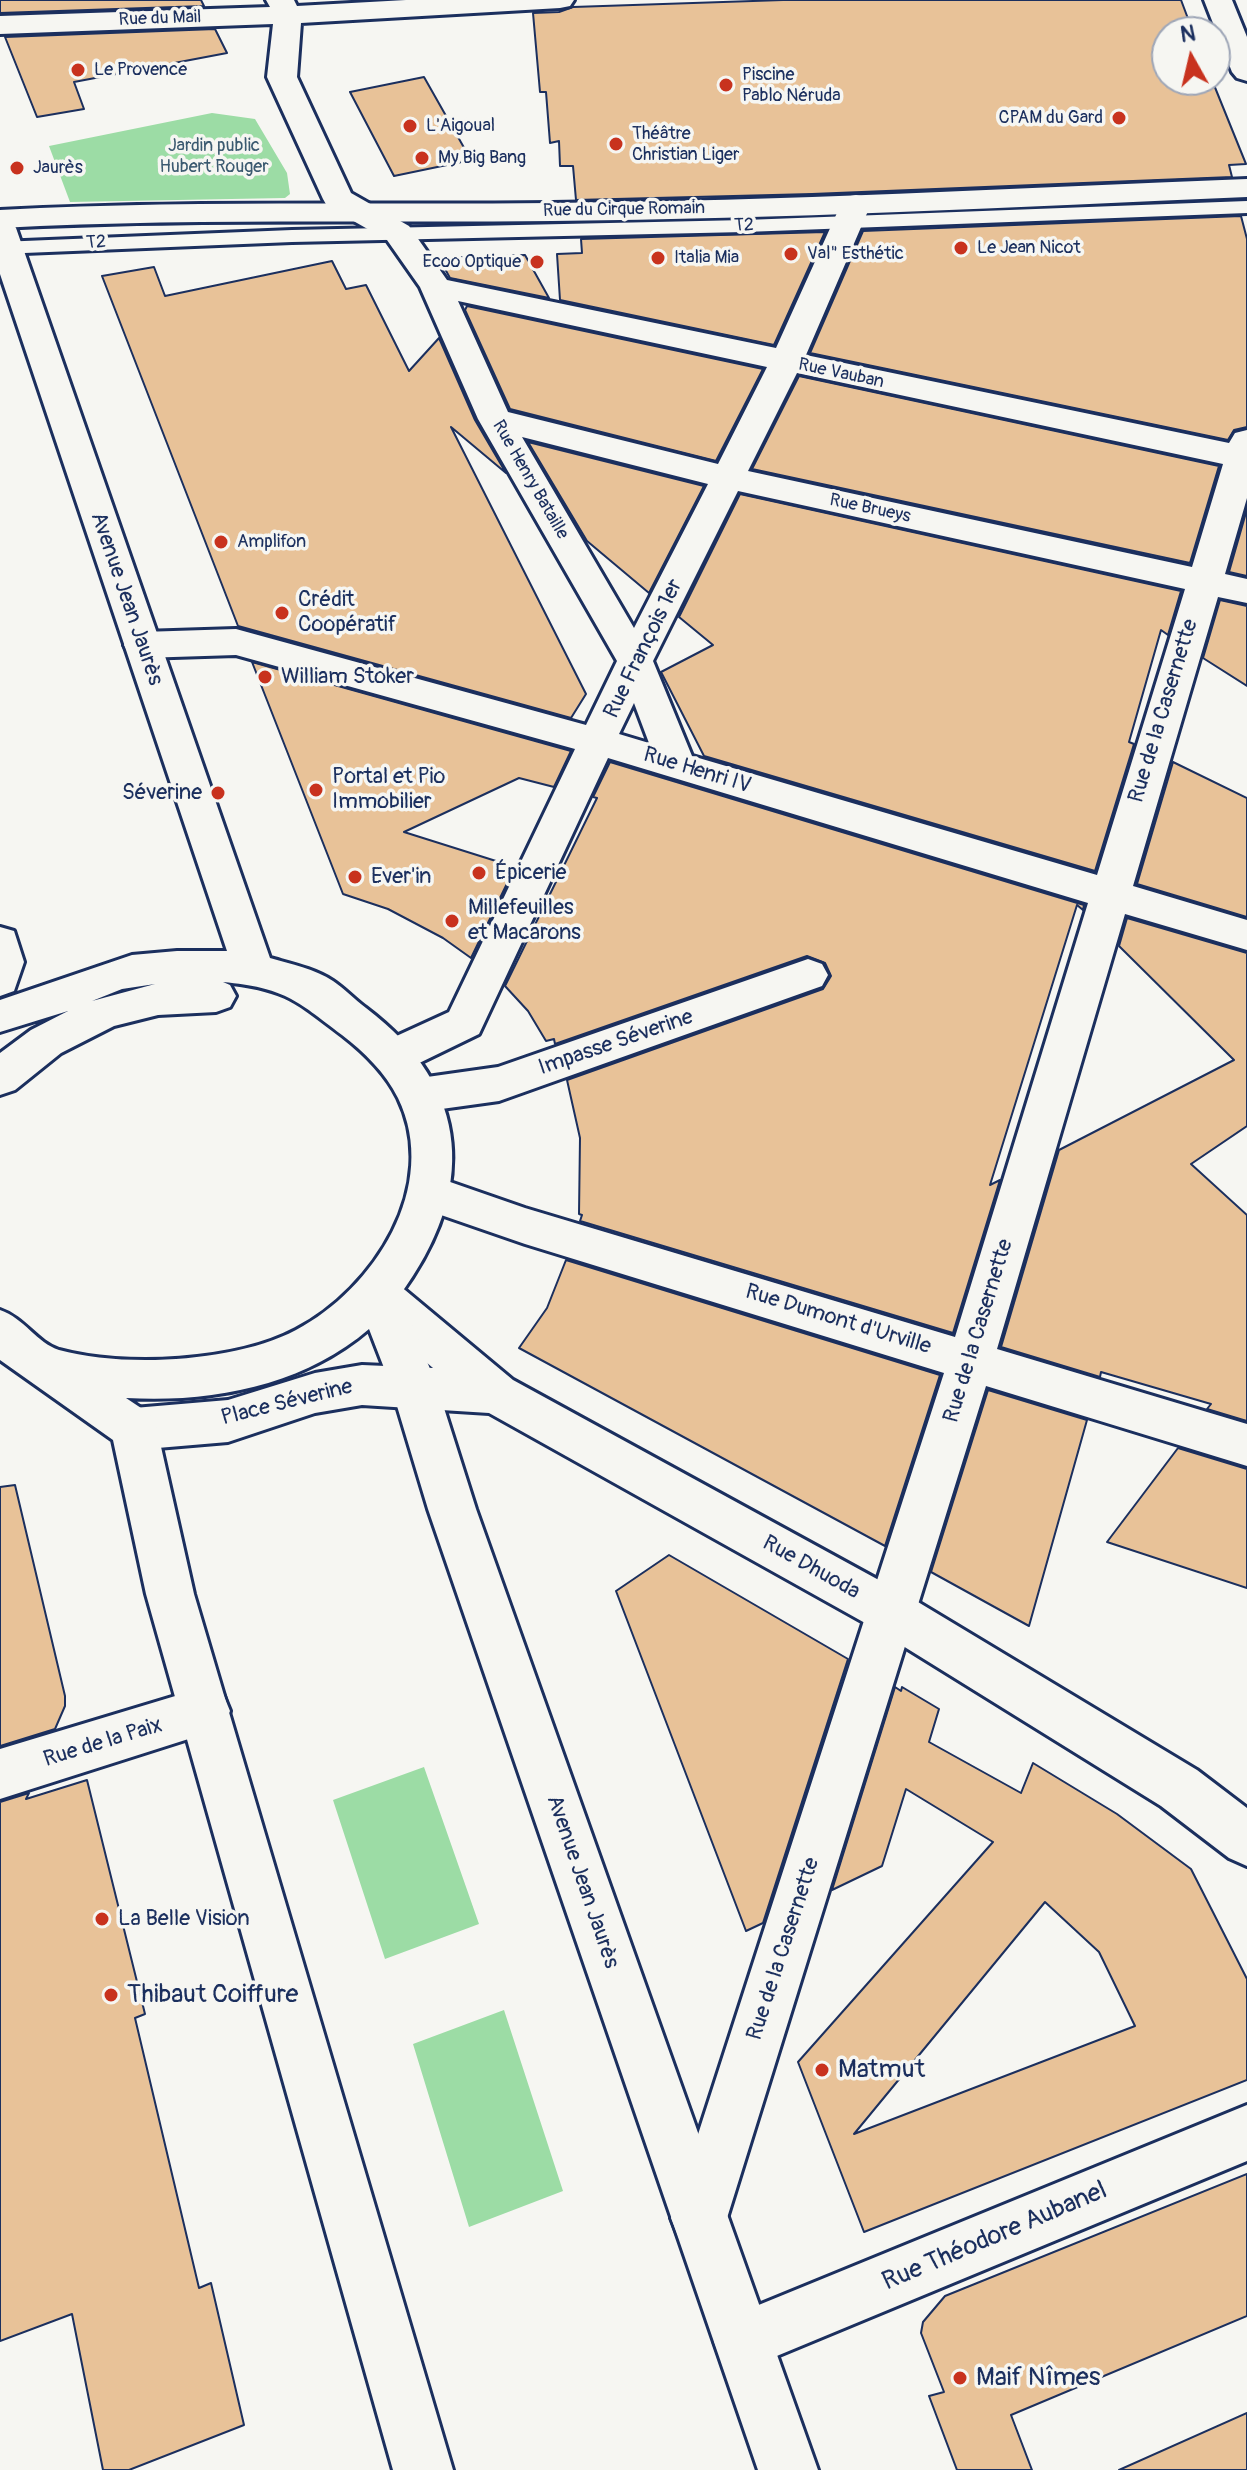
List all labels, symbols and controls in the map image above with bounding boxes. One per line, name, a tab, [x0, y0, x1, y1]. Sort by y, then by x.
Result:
street label: Rue du Mail	[118, 7, 202, 31]
north arrow	[1151, 16, 1231, 96]
text: N	[1179, 19, 1197, 49]
place label: Le Provence	[94, 59, 187, 81]
marker: Le Provence	[69, 61, 87, 79]
place label: Piscine Pablo Néruda	[742, 64, 841, 106]
marker: Piscine Pablo Néruda	[717, 76, 735, 94]
place label: CPAM du Gard	[998, 107, 1103, 129]
marker: CPAM du Gard	[1110, 109, 1128, 127]
place label: L'Aigoual	[426, 115, 495, 137]
marker: L'Aigoual	[401, 117, 419, 135]
place label: Théâtre Christian Liger	[632, 123, 739, 166]
park label: Jardin public Hubert Rouger	[159, 135, 269, 178]
marker: Théâtre Christian Liger	[607, 135, 625, 153]
place label: My Big Bang	[438, 147, 526, 169]
marker: My Big Bang	[413, 149, 431, 167]
place label: Jaurès	[33, 157, 83, 179]
marker: Jaurès	[8, 159, 26, 177]
street label: Rue du Cirque Romain	[543, 198, 705, 222]
street label: T2	[734, 215, 754, 237]
street label: T2	[85, 232, 107, 254]
place label: Le Jean Nicot	[977, 237, 1081, 259]
marker: Le Jean Nicot	[952, 239, 970, 257]
place label: Val" Esthétic	[807, 243, 904, 265]
marker: Val" Esthétic	[782, 245, 800, 263]
place label: Italia Mia	[674, 247, 739, 269]
marker: Italia Mia	[649, 249, 667, 267]
place label: Ecoo Optique	[423, 251, 521, 273]
marker: Ecoo Optique	[528, 253, 546, 271]
street label: Rue Vauban	[796, 354, 886, 394]
street label: Rue Henry Bataille	[487, 417, 573, 543]
street label: Rue Brueys	[827, 490, 913, 528]
street label: Avenue Jean Jaurès	[84, 509, 168, 689]
place label: Amplifon	[237, 531, 306, 553]
marker: Amplifon	[212, 533, 230, 551]
street label: Rue François 1er	[599, 575, 689, 723]
place label: Crédit Coopératif	[298, 587, 397, 638]
marker: Crédit Coopératif	[273, 604, 291, 622]
street label: Rue de la Casernette	[1124, 616, 1204, 806]
place label: William Stoker	[281, 664, 414, 690]
marker: William Stoker	[256, 668, 274, 686]
street label: Rue Henri IV	[640, 742, 754, 800]
place label: Portal et Pio Immobilier	[332, 764, 445, 816]
place label: Séverine	[122, 780, 202, 806]
marker: Portal et Pio Immobilier	[307, 781, 325, 799]
marker: Séverine	[209, 784, 227, 802]
place label: Épicerie	[495, 860, 566, 886]
place label: Ever'in	[371, 864, 432, 890]
marker: Épicerie	[470, 864, 488, 882]
marker: Ever'in	[346, 868, 364, 886]
place label: Millefeuilles et Macarons	[468, 895, 581, 946]
marker: Millefeuilles et Macarons	[443, 912, 461, 930]
street label: Impasse Séverine	[535, 1004, 697, 1082]
street label: Rue de la Casernette	[939, 1236, 1019, 1426]
street label: Rue Dumont d'Urville	[742, 1279, 934, 1361]
street label: Place Séverine	[219, 1374, 355, 1432]
street label: Rue Dhuoda	[758, 1530, 864, 1606]
street label: Rue de la Paix	[40, 1712, 166, 1774]
street label: Avenue Jean Jaurès	[540, 1792, 624, 1972]
street label: Rue de la Casernette	[742, 1854, 826, 2044]
place label: La Belle Vision	[118, 1906, 250, 1932]
marker: La Belle Vision	[93, 1910, 111, 1928]
place label: Thibaut Coiffure	[127, 1979, 298, 2011]
marker: Thibaut Coiffure	[102, 1986, 120, 2004]
place label: Matmut	[838, 2054, 925, 2086]
marker: Matmut	[813, 2061, 831, 2079]
street label: Rue Théodore Aubanel	[878, 2176, 1112, 2298]
place label: Maif Nîmes	[976, 2362, 1100, 2394]
marker: Maif Nîmes	[951, 2369, 969, 2387]

